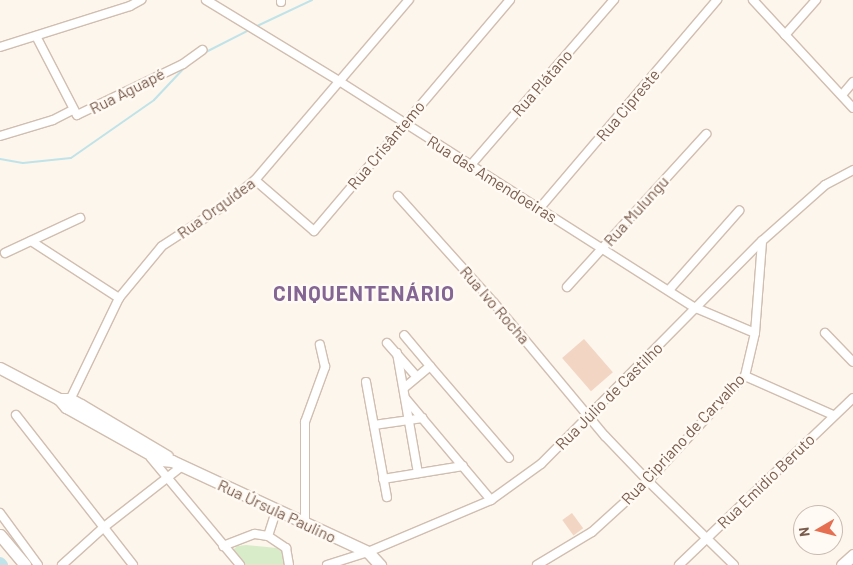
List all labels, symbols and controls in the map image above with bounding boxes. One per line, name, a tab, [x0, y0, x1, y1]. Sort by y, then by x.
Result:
street label: Rua Plátano	[508, 46, 576, 120]
street label: Rua Aguapé	[86, 64, 168, 118]
street label: Rua Cipreste	[592, 65, 664, 145]
street label: Rua Crisântemo	[343, 97, 429, 193]
street label: Rua das Amendoeiras	[424, 131, 560, 227]
street label: Rua Mulungu	[599, 172, 673, 250]
street label: Rua Orquídea	[173, 173, 259, 243]
street label: Rua Ivo Rocha	[456, 262, 534, 348]
district label: CINQUENTENÁRIO	[271, 280, 457, 306]
street label: Rua Júlio de Castilho	[551, 338, 667, 454]
street label: Rua Cipriano de Carvalho	[617, 370, 749, 508]
street label: Rua Emídio Beruto	[713, 430, 819, 532]
street label: Rua Úrsula Paulino	[215, 475, 339, 547]
north arrow	[793, 505, 843, 555]
text: N	[795, 526, 813, 538]

